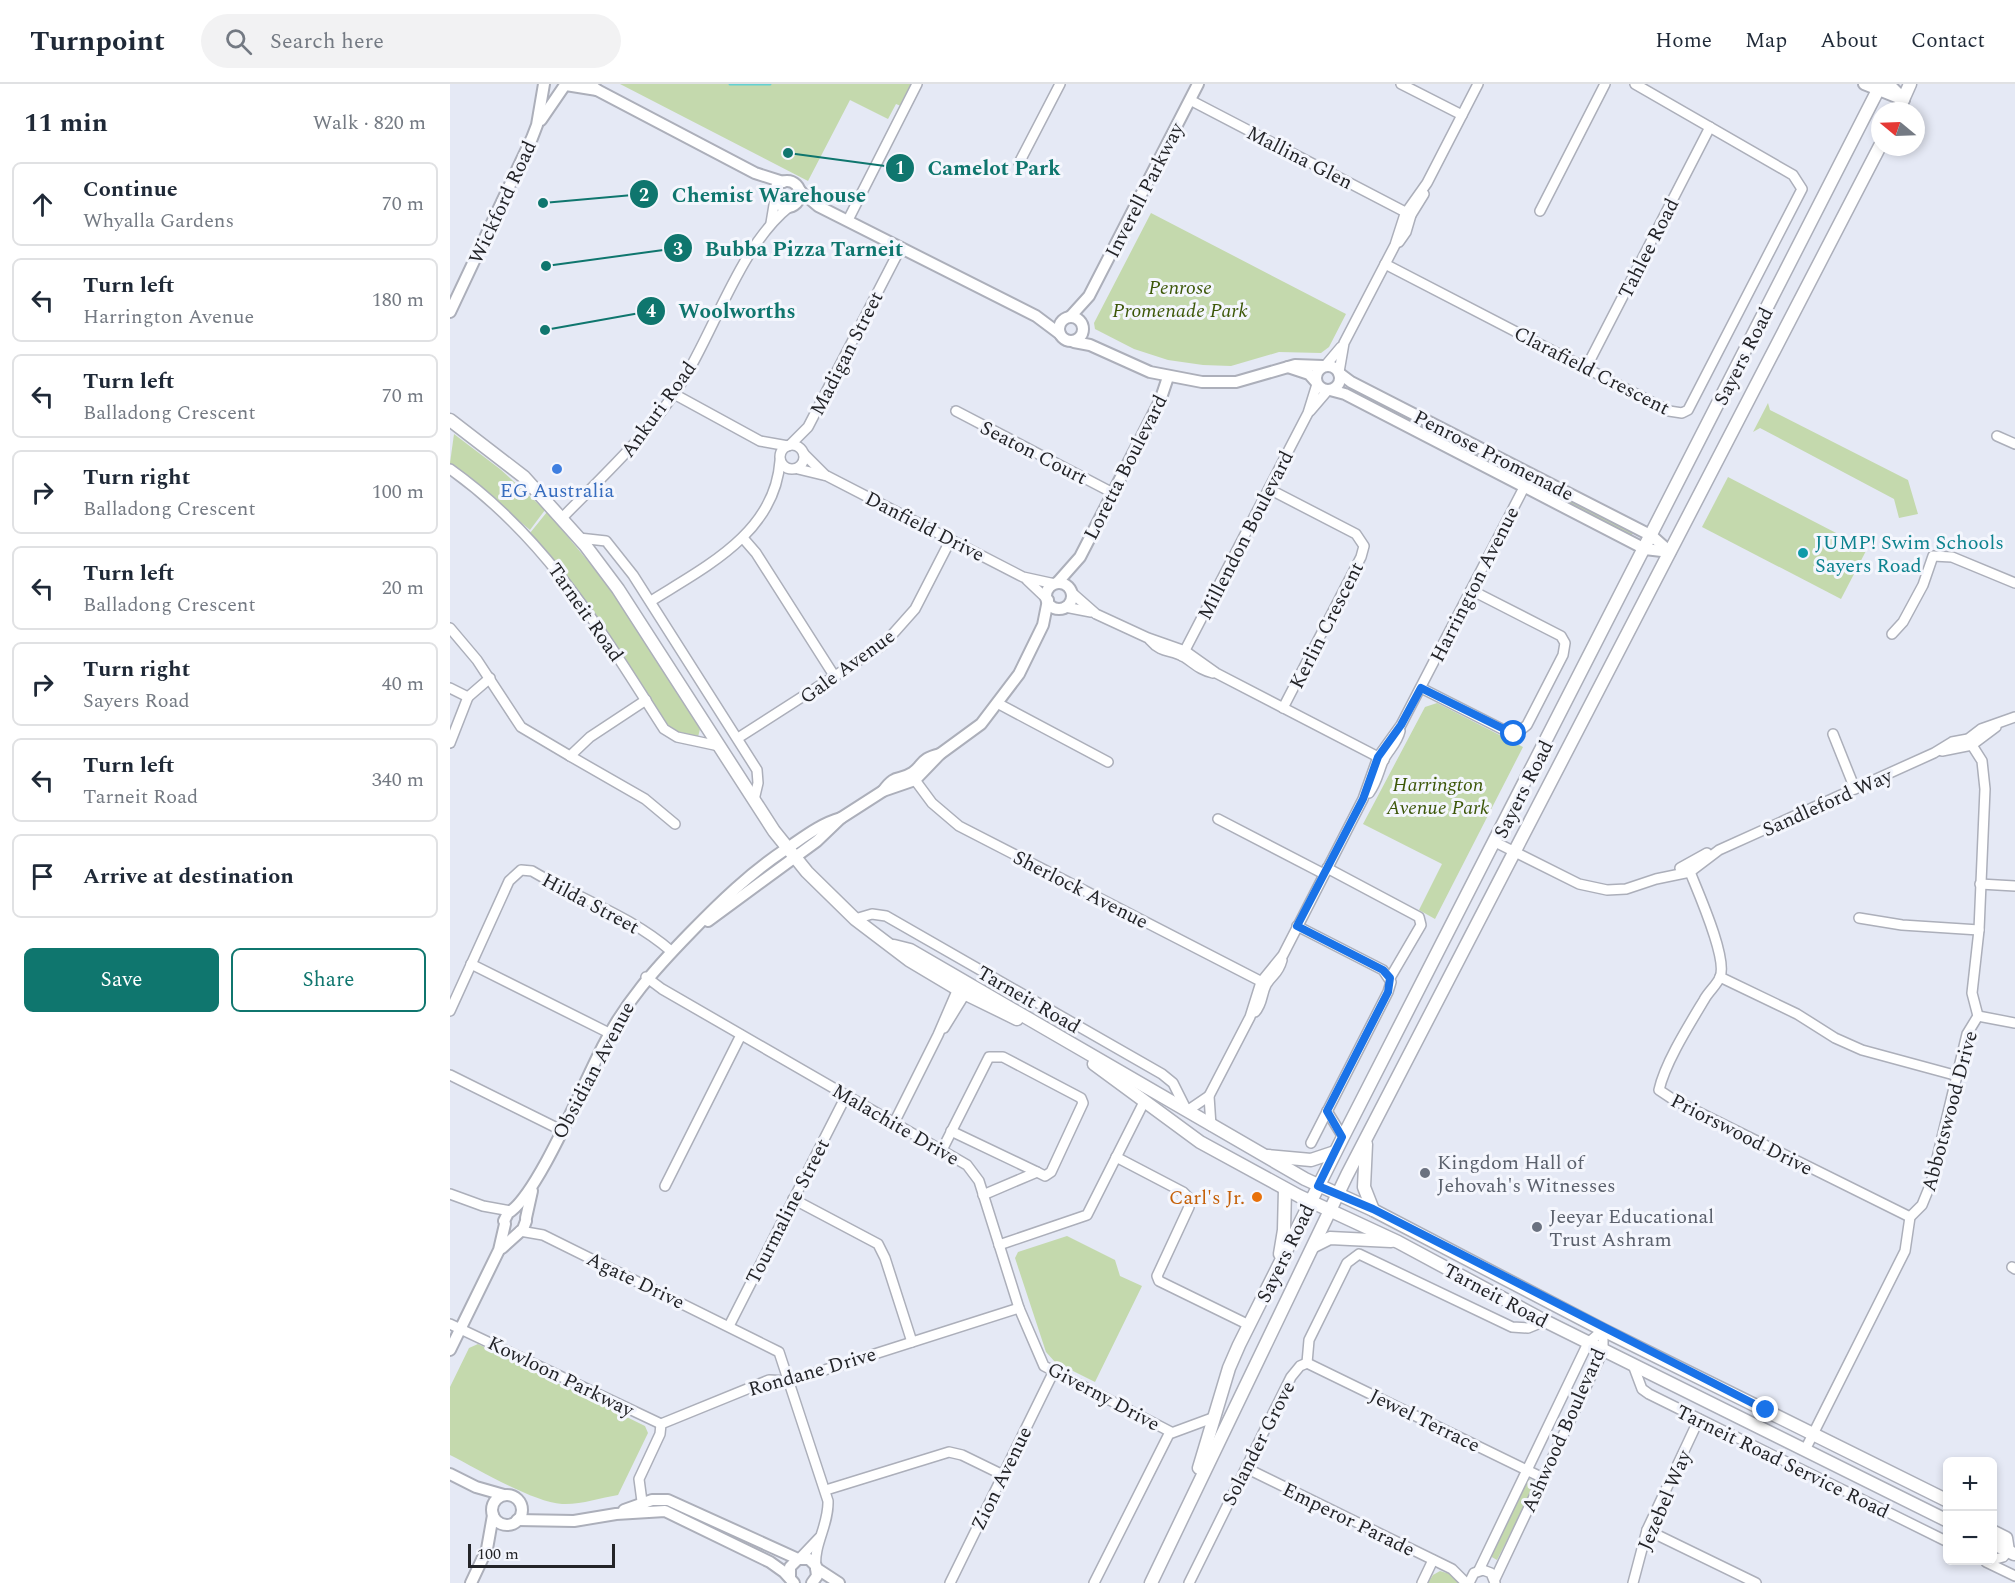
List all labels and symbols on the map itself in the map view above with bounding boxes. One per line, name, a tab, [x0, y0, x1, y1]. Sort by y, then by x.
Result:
north arrow	[1871, 102, 1925, 156]
street label: Inverell Parkway	[1098, 116, 1193, 263]
street label: Mallina Glen	[1241, 118, 1358, 198]
street label: Wickford Road	[461, 136, 545, 269]
callout: Camelot Park	[885, 148, 1073, 187]
text: Camelot Park	[927, 153, 1061, 185]
text: 1	[895, 155, 905, 182]
callout: Chemist Warehouse	[629, 175, 878, 214]
text: Chemist Warehouse	[672, 180, 866, 212]
text: 2	[639, 182, 649, 209]
street label: Tahlee Road	[1611, 193, 1687, 304]
callout: Bubba Pizza Tarneit	[663, 229, 915, 268]
text: Bubba Pizza Tarneit	[705, 234, 903, 266]
text: 3	[673, 236, 683, 263]
park label: Penrose Promenade Park	[1112, 273, 1248, 326]
street label: Madigan Street	[803, 286, 891, 421]
callout: Woolworths	[636, 291, 808, 330]
text: Woolworths	[678, 296, 796, 328]
text: 4	[646, 298, 656, 325]
street label: Sayers Road	[1706, 302, 1781, 411]
street label: Clarafield Crescent	[1508, 319, 1675, 423]
street label: Ankuri Road	[613, 355, 704, 464]
street label: Loretta Boulevard	[1076, 390, 1175, 545]
street label: Penrose Promenade	[1408, 403, 1579, 509]
street label: Seaton Court	[975, 413, 1092, 493]
street label: Millendon Boulevard	[1190, 446, 1302, 625]
marker: EG Australia	[550, 462, 564, 476]
place label: EG Australia	[500, 476, 615, 506]
street label: Danfield Drive	[860, 484, 990, 570]
street label: Harrington Avenue	[1423, 501, 1527, 668]
place label: JUMP! Swim Schools Sayers Road	[1815, 528, 2004, 581]
marker: JUMP! Swim Schools Sayers Road	[1796, 546, 1810, 560]
street label: Tarneit Road	[540, 557, 630, 668]
street label: Kerlin Crescent	[1282, 557, 1372, 694]
street label: Gale Avenue	[794, 622, 902, 712]
route start	[1500, 720, 1526, 746]
street label: Sayers Road	[1486, 735, 1561, 844]
street label: Sandleford Way	[1758, 760, 1898, 845]
park label: Harrington Avenue Park	[1386, 770, 1490, 823]
street label: Sherlock Avenue	[1008, 843, 1153, 937]
street label: Hilda Street	[536, 866, 645, 942]
street label: Tarneit Road	[971, 958, 1086, 1042]
street label: Obsidian Avenue	[545, 996, 643, 1145]
street label: Abbotswood Drive	[1914, 1027, 1986, 1195]
street label: Malachite Drive	[826, 1076, 965, 1174]
street label: Priorswood Drive	[1665, 1086, 1818, 1184]
street label: Tourmaline Street	[738, 1133, 838, 1290]
place label: Kingdom Hall of Jehovah's Witnesses	[1437, 1148, 1616, 1201]
marker: Kingdom Hall of Jehovah's Witnesses	[1418, 1166, 1432, 1180]
place label: Carl's Jr.	[1169, 1183, 1245, 1213]
marker: Carl's Jr.	[1250, 1190, 1264, 1204]
street label: Sayers Road	[1249, 1199, 1323, 1308]
place label: Jeeyar Educational Trust Ashram	[1549, 1202, 1714, 1255]
marker: Jeeyar Educational Trust Ashram	[1530, 1220, 1544, 1234]
street label: Agate Drive	[581, 1244, 690, 1318]
street label: Tarneit Road	[1438, 1256, 1553, 1336]
street label: Kowloon Parkway	[482, 1328, 640, 1426]
street label: Rondane Drive	[745, 1339, 880, 1405]
street label: Ashwood Boulevard	[1514, 1343, 1614, 1518]
street label: Giverny Drive	[1042, 1355, 1165, 1439]
street label: Solander Grove	[1215, 1376, 1303, 1511]
street label: Jewel Terrace	[1364, 1381, 1485, 1461]
route end	[1752, 1396, 1778, 1422]
street label: Tarneit Road Service Road	[1671, 1397, 1894, 1527]
street label: Zion Avenue	[964, 1421, 1040, 1536]
street label: Jezebel Way	[1630, 1444, 1700, 1555]
street label: Emperor Parade	[1277, 1475, 1420, 1565]
scale bar	[468, 1541, 615, 1568]

